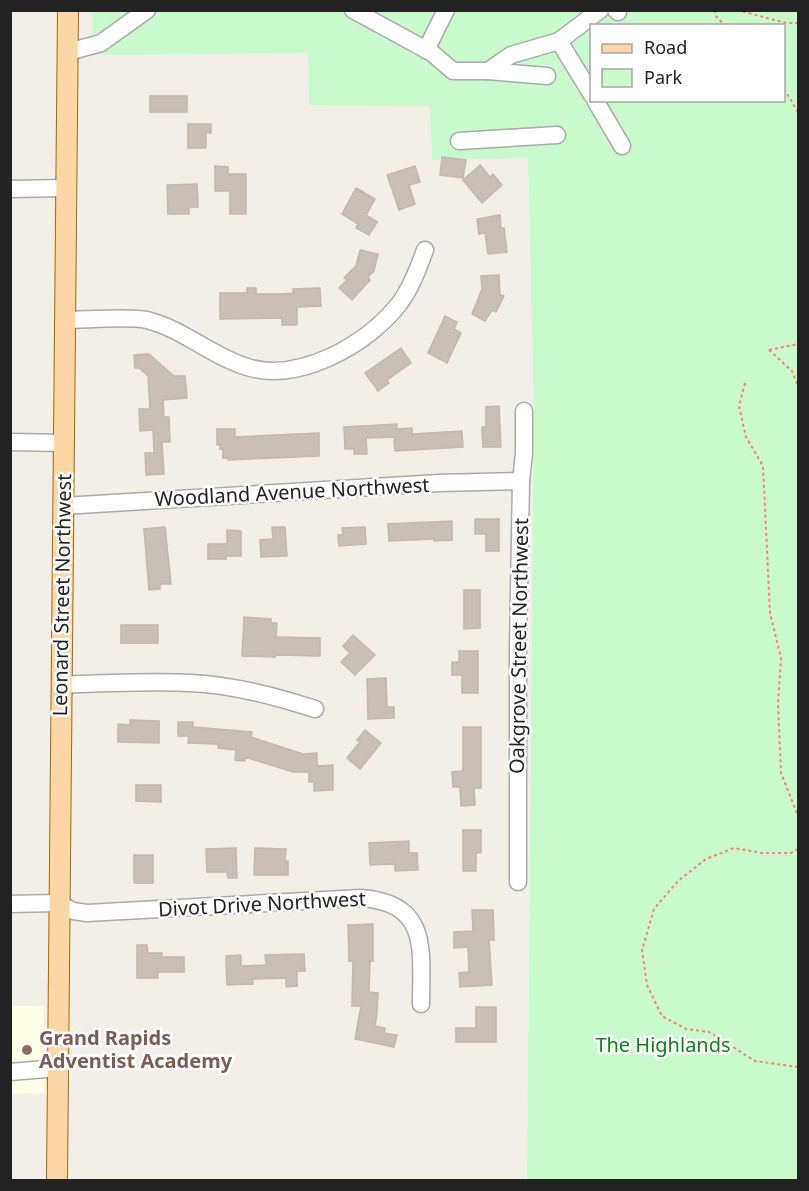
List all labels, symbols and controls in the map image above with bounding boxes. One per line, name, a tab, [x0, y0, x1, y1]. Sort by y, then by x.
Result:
legend	[590, 24, 785, 102]
text: Road	[644, 35, 687, 59]
text: Park	[644, 65, 682, 89]
street label: Woodland Avenue Northwest	[154, 471, 430, 512]
street label: Leonard Street Northwest	[46, 473, 77, 717]
street label: Oakgrove Street Northwest	[503, 518, 534, 774]
street label: Divot Drive Northwest	[157, 885, 367, 922]
place label: Grand Rapids Adventist Academy	[39, 1024, 233, 1074]
park label: The Highlands	[595, 1031, 731, 1058]
marker: Grand Rapids Adventist Academy	[20, 1043, 34, 1057]

